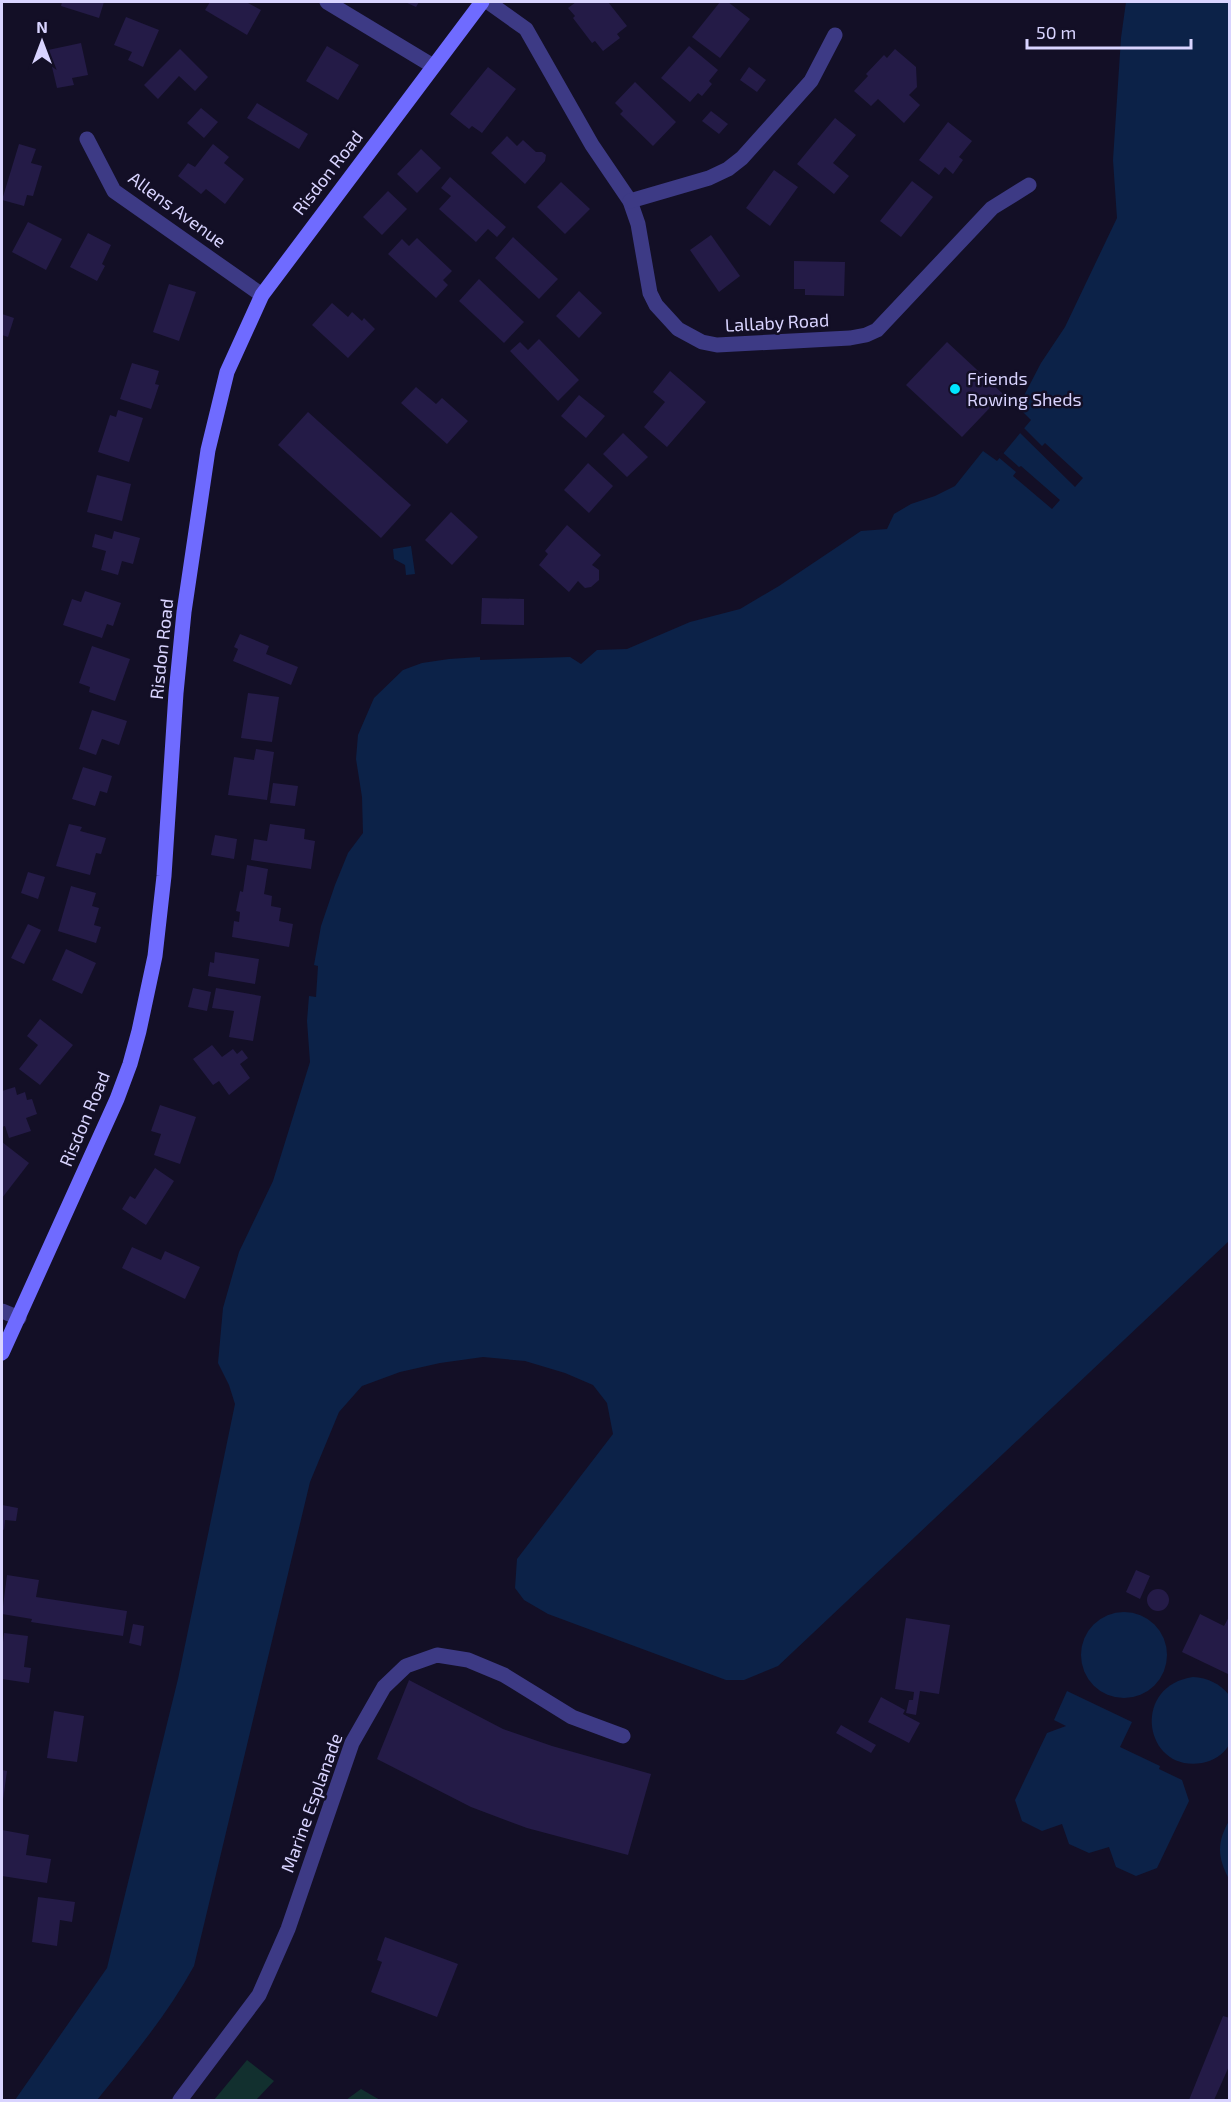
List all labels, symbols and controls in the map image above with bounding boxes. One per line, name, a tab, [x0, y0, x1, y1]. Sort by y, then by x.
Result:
north arrow	[12, 12, 72, 72]
scale bar	[1027, 12, 1190, 50]
text: N	[36, 17, 48, 36]
text: 50 m	[1036, 21, 1076, 43]
street label: Risdon Road	[287, 126, 367, 219]
street label: Allens Avenue	[125, 166, 231, 252]
street label: Lallaby Road	[724, 308, 830, 336]
place label: Friends Rowing Sheds	[967, 367, 1082, 410]
marker: Friends Rowing Sheds	[948, 382, 962, 396]
street label: Risdon Road	[145, 597, 177, 700]
street label: Risdon Road	[54, 1068, 114, 1169]
street label: Marine Esplanade	[276, 1730, 346, 1875]

